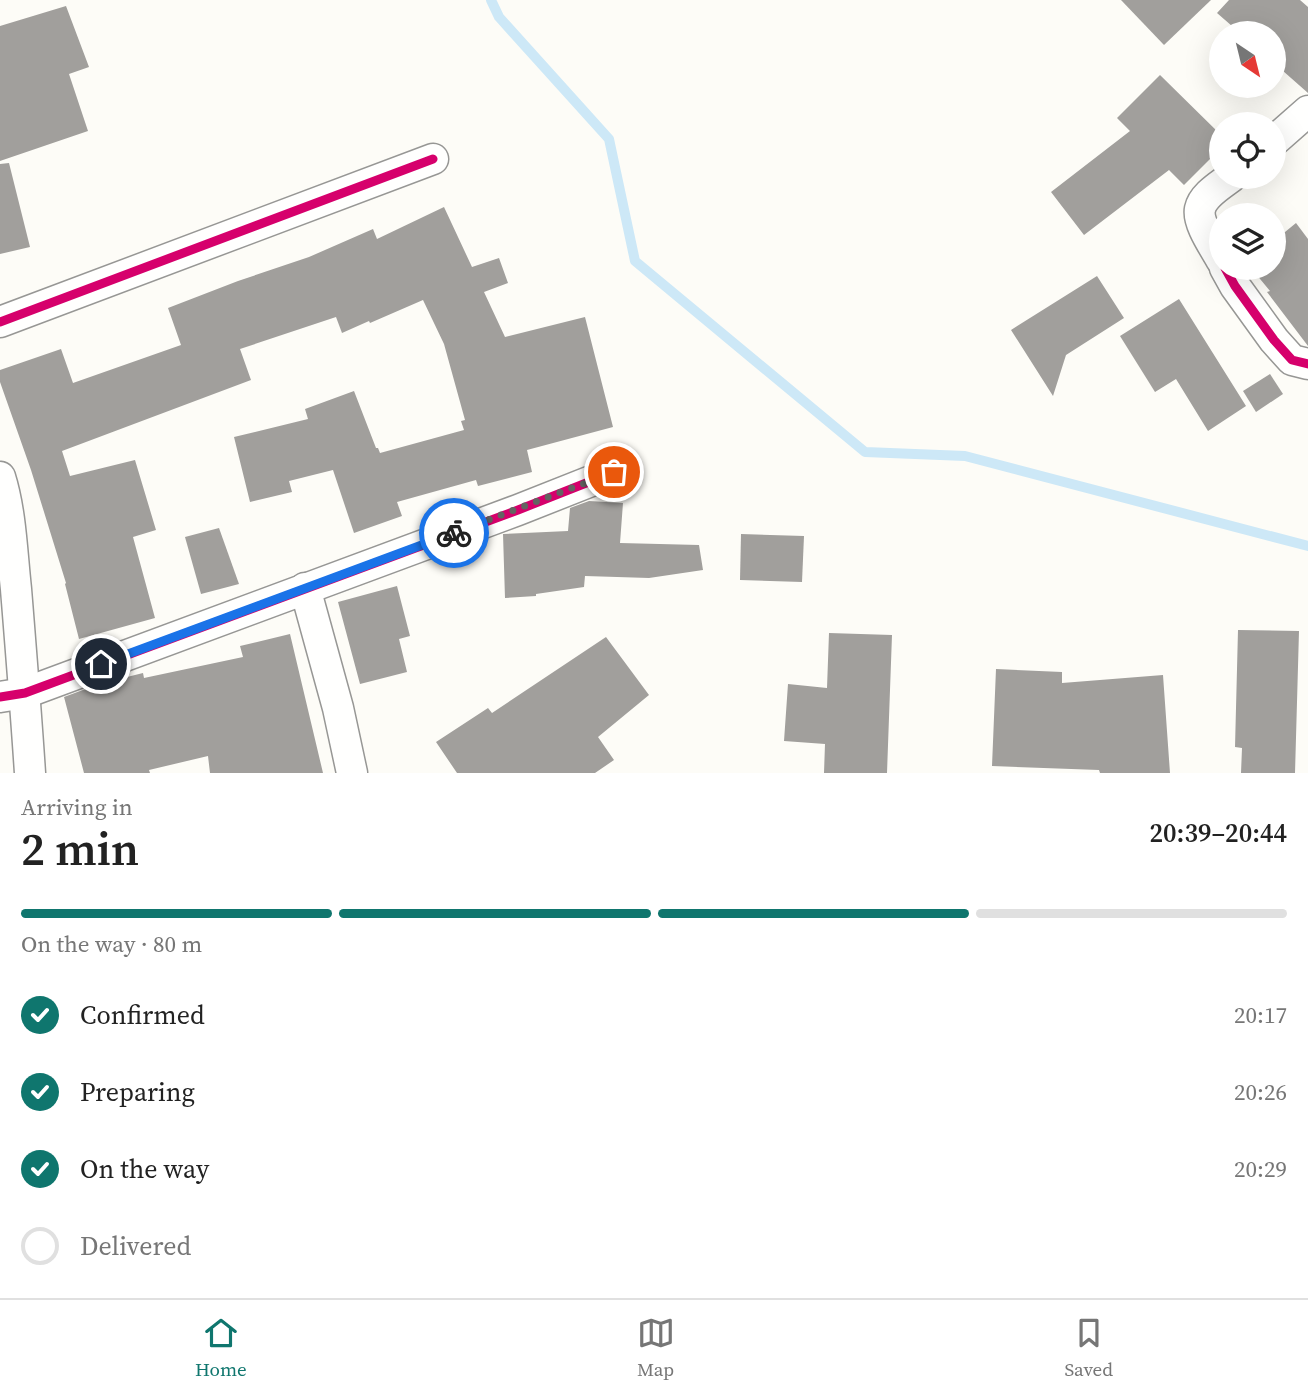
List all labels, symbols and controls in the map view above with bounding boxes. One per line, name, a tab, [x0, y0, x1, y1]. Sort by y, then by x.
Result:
north arrow	[1209, 21, 1286, 98]
map controls	[1209, 21, 1286, 280]
button: locate	[1209, 112, 1286, 189]
button: layers	[1209, 203, 1286, 280]
pin	[584, 442, 644, 502]
icon: bag	[595, 453, 633, 491]
courier	[419, 498, 489, 568]
icon: bike	[435, 514, 473, 552]
pin	[71, 634, 131, 694]
icon: home	[82, 645, 120, 683]
text: Arriving in	[21, 791, 133, 823]
text: 20:39–20:44	[1150, 815, 1287, 851]
text: 2 min	[21, 817, 139, 880]
text: On the way · 80 m	[21, 928, 202, 960]
icon: check	[21, 996, 59, 1034]
text: Confirmed	[80, 997, 205, 1033]
text: 20:17	[1234, 999, 1287, 1031]
icon: check	[21, 1073, 59, 1111]
text: Preparing	[80, 1074, 195, 1110]
text: 20:26	[1234, 1076, 1287, 1108]
icon: check	[21, 1150, 59, 1188]
text: On the way	[80, 1151, 209, 1187]
text: 20:29	[1234, 1153, 1287, 1185]
text: Delivered	[80, 1228, 191, 1264]
tab: Home	[195, 1314, 247, 1382]
tab: Map	[637, 1314, 675, 1382]
tab: Saved	[1064, 1314, 1113, 1382]

